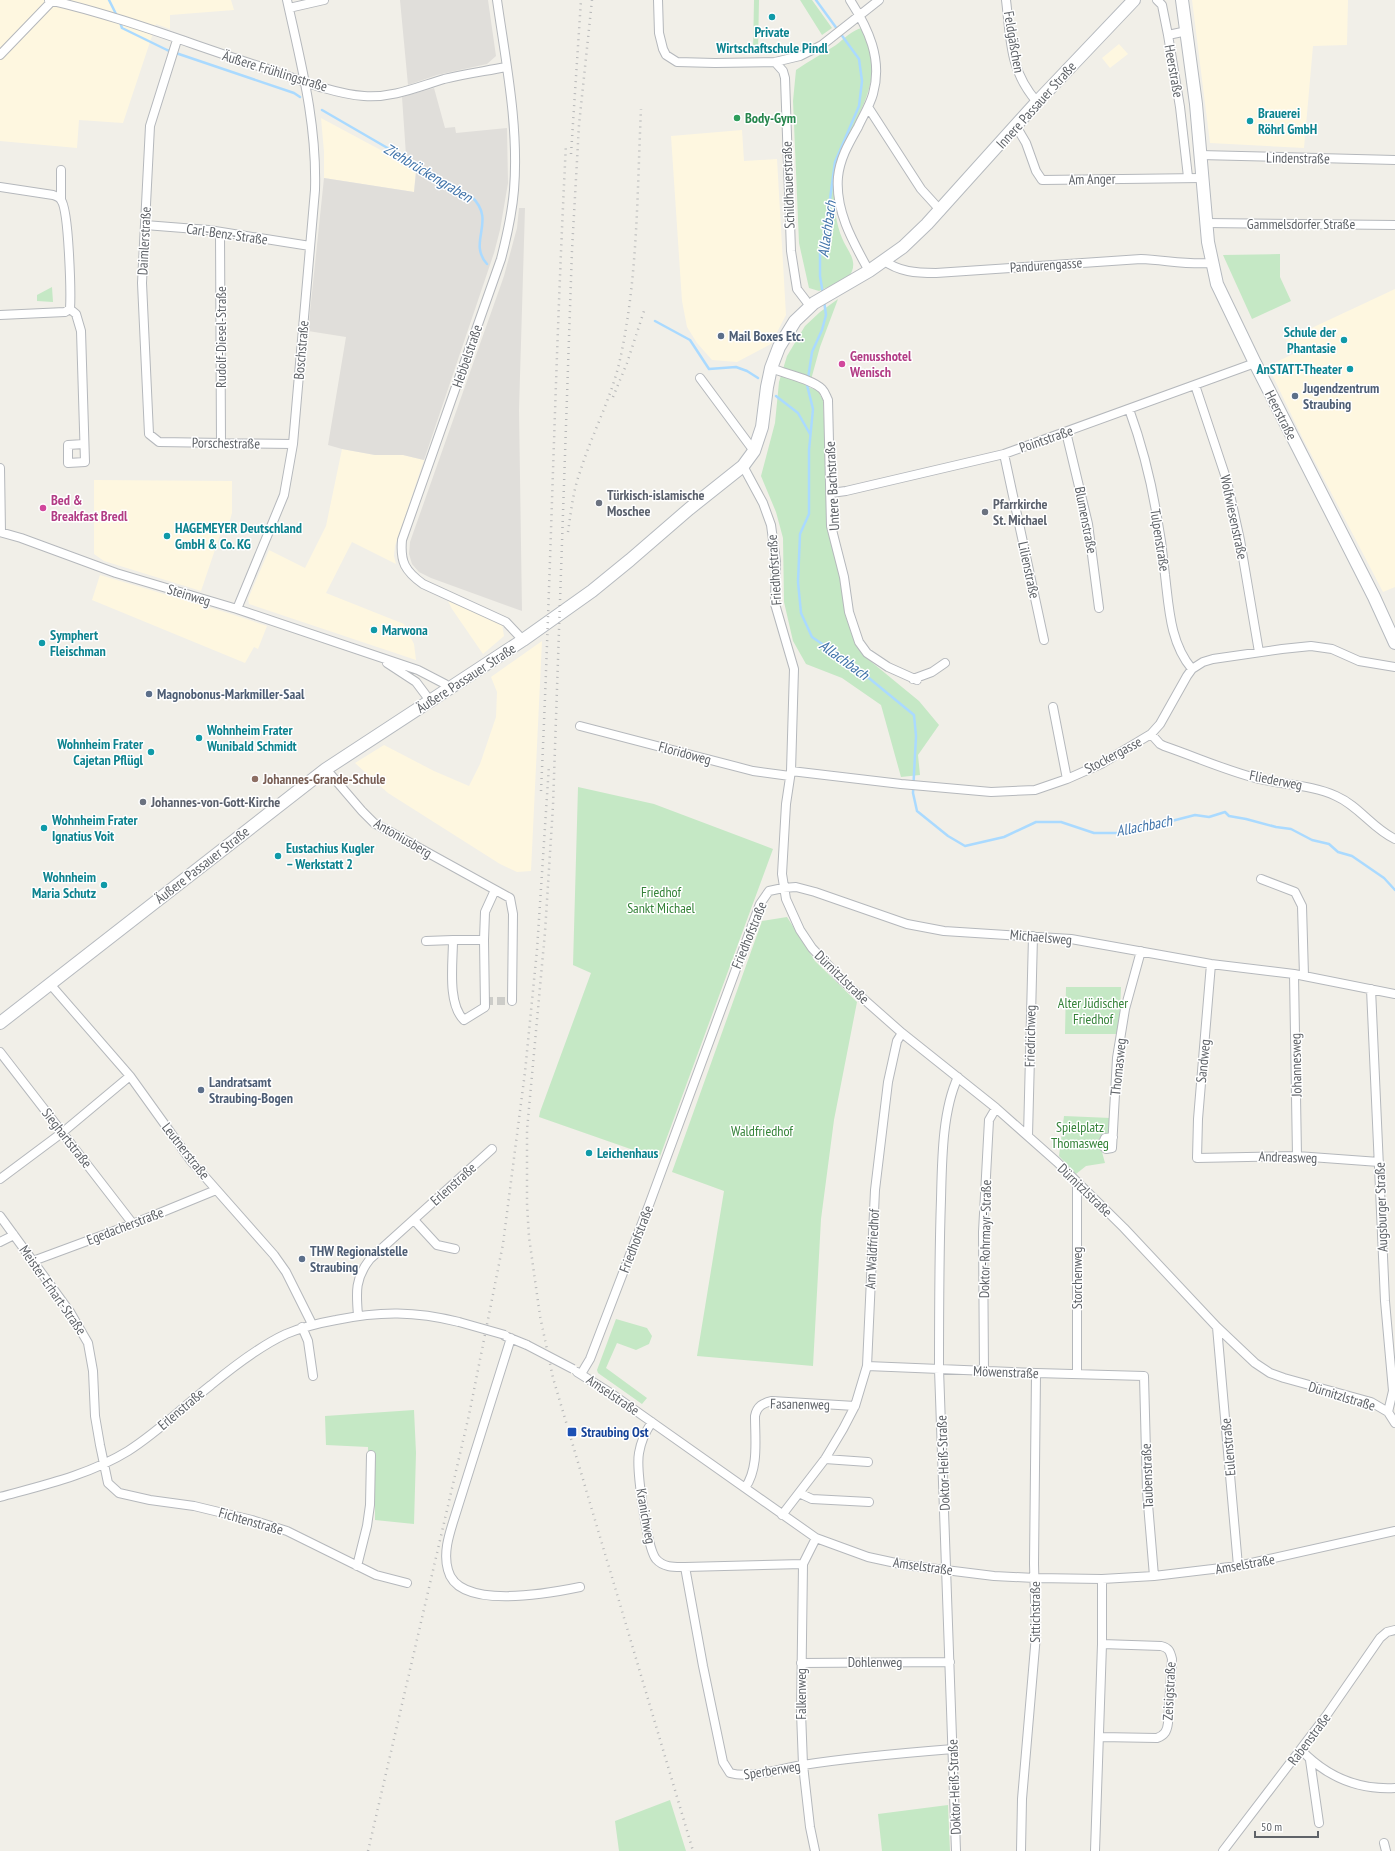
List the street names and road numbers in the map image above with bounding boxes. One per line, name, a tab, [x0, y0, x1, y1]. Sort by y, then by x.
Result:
street label: Feldgäßchen	[1000, 10, 1028, 74]
street label: Heerstraße	[1160, 43, 1188, 99]
street label: Äußere Frühlingstraße	[220, 46, 330, 96]
street label: Innere Passauer Straße	[992, 58, 1080, 152]
street label: Schildhauerstraße	[777, 141, 799, 229]
street label: Lindenstraße	[1266, 148, 1330, 168]
street label: Am Anger	[1068, 170, 1116, 188]
street label: Daimlerstraße	[133, 206, 155, 276]
street label: Gammelsdorfer Straße	[1247, 215, 1355, 233]
street label: Carl-Benz-Straße	[185, 219, 269, 249]
street label: Pandurengasse	[1009, 253, 1083, 277]
street label: Rudolf-Diesel-Straße	[212, 286, 230, 388]
street label: Boschstraße	[289, 320, 313, 380]
street label: Hebbelstraße	[448, 322, 486, 390]
street label: Heerstraße	[1261, 387, 1301, 443]
street label: Pointstraße	[1017, 421, 1075, 457]
street label: Porschestraße	[192, 433, 260, 453]
street label: Untere Bachstraße	[821, 441, 843, 531]
street label: Wolfwiesenstraße	[1216, 473, 1252, 561]
street label: Blumenstraße	[1071, 485, 1101, 555]
street label: Tulpenstraße	[1146, 507, 1174, 573]
street label: Friedhofstraße	[763, 534, 785, 606]
street label: Lilienstraße	[1014, 540, 1044, 600]
street label: Steinweg	[165, 580, 213, 610]
street label: Äußere Passauer Straße	[413, 639, 519, 717]
street label: Stockergasse	[1081, 732, 1145, 778]
street label: Floridoweg	[657, 737, 713, 769]
street label: Fliederweg	[1248, 766, 1304, 794]
street label: Antoniusberg	[371, 814, 435, 862]
street label: Äußere Passauer Straße	[151, 822, 253, 908]
street label: Friedhofstraße	[727, 899, 771, 971]
street label: Michaelsweg	[1009, 925, 1073, 949]
street label: Dürnitzlstraße	[811, 946, 873, 1008]
street label: Friedrichweg	[1020, 1005, 1040, 1067]
street label: Johannesweg	[1286, 1033, 1306, 1098]
street label: Thomasweg	[1106, 1037, 1130, 1097]
street label: Sandweg	[1192, 1038, 1214, 1084]
street label: Sieghartstraße	[38, 1104, 96, 1172]
street label: Leutnerstraße	[158, 1119, 214, 1183]
street label: Andreasweg	[1258, 1147, 1318, 1167]
street label: Erlenstraße	[426, 1159, 480, 1209]
street label: Dürnitzlstraße	[1054, 1159, 1116, 1221]
street label: Augsburger Straße	[1370, 1162, 1392, 1252]
street label: Doktor-Rohrmayr-Straße	[975, 1179, 995, 1298]
street label: Egedacherstraße	[84, 1203, 166, 1249]
street label: Friedhofstraße	[615, 1203, 657, 1275]
street label: Am Waldfriedhof	[861, 1208, 883, 1290]
street label: Meister-Erhart-Straße	[15, 1242, 91, 1338]
street label: Storchenweg	[1068, 1247, 1086, 1309]
street label: Möwenstraße	[973, 1362, 1039, 1382]
street label: Amselstraße	[583, 1371, 643, 1419]
street label: Dürnitzlstraße	[1306, 1377, 1378, 1415]
street label: Erlenstraße	[154, 1384, 208, 1434]
street label: Fasanenweg	[770, 1394, 830, 1414]
street label: Doktor-Heiß-Straße	[932, 1415, 954, 1511]
street label: Eulenstraße	[1216, 1417, 1239, 1477]
street label: Taubenstraße	[1137, 1443, 1157, 1509]
street label: Kranichweg	[632, 1487, 660, 1545]
street label: Fichtenstraße	[217, 1503, 286, 1539]
street label: Amselstraße	[1214, 1550, 1276, 1578]
street label: Amselstraße	[892, 1553, 954, 1579]
street label: Sittichstraße	[1026, 1581, 1044, 1643]
street label: Dohlenweg	[848, 1653, 902, 1671]
street label: Zeisigstraße	[1158, 1661, 1180, 1721]
street label: Falkenweg	[792, 1668, 810, 1720]
street label: Rabenstraße	[1283, 1709, 1335, 1769]
street label: Doktor-Heiß-Straße	[943, 1739, 965, 1835]
street label: Sperberweg	[742, 1757, 802, 1783]

